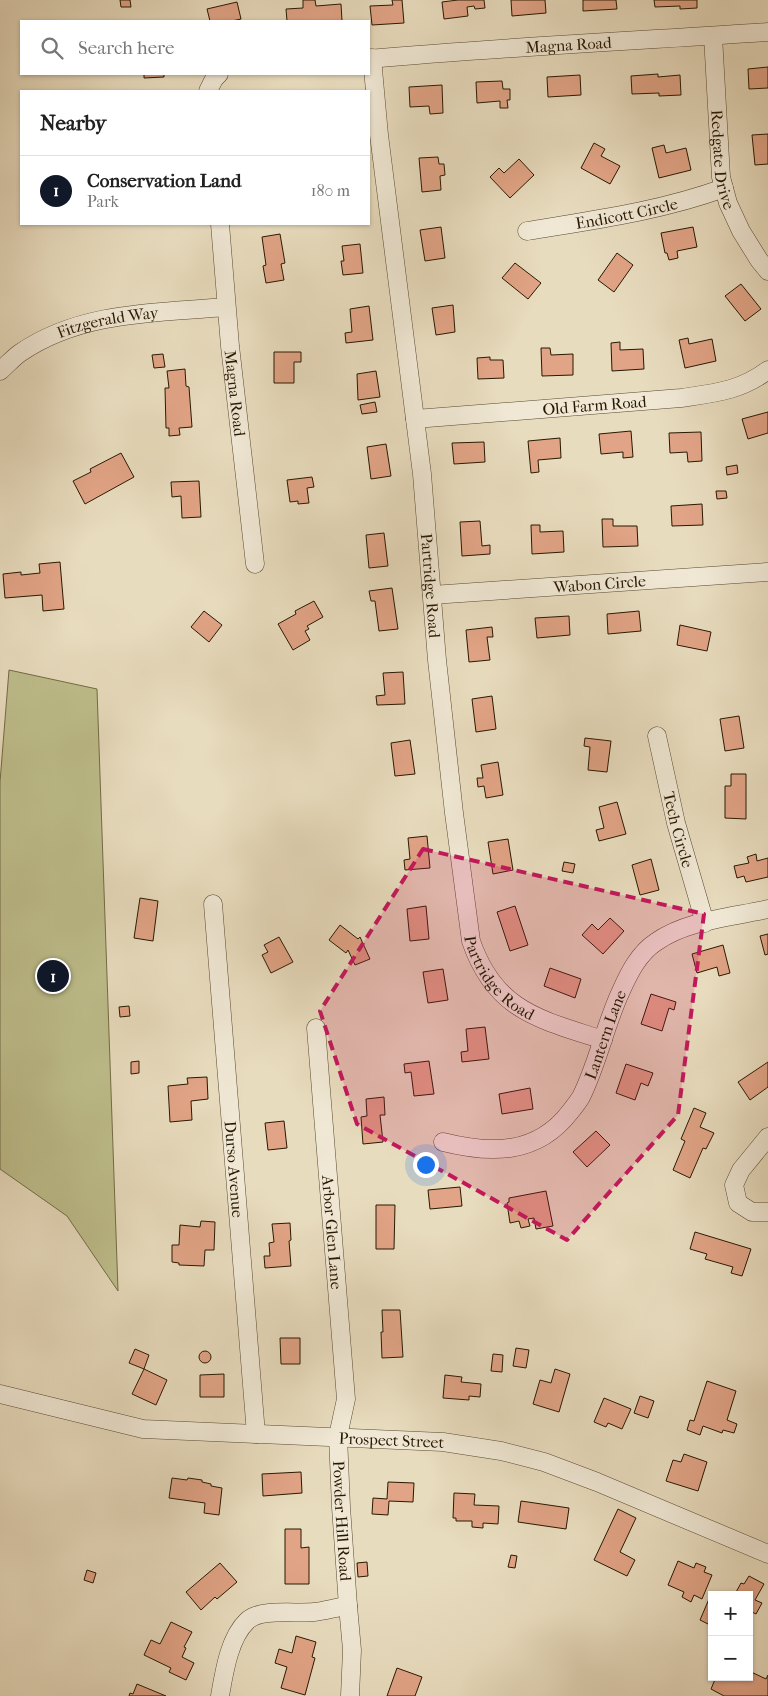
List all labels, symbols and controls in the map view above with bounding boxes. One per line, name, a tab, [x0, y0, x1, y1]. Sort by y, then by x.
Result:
search box	[20, 20, 370, 75]
street label: Magna Road	[525, 32, 612, 57]
icon: search	[38, 34, 66, 62]
text: Search here	[78, 37, 174, 59]
street label: Redgate Drive	[708, 109, 739, 212]
text: Nearby	[40, 111, 106, 135]
text: Conservation Land	[87, 170, 241, 192]
text: 1	[53, 181, 59, 200]
text: 180 m	[311, 181, 350, 200]
text: Park	[87, 192, 119, 211]
street label: Endicott Circle	[574, 193, 680, 233]
street label: Fitzgerald Way	[54, 302, 160, 342]
street label: Magna Road	[221, 349, 250, 438]
street label: Old Farm Road	[542, 391, 647, 418]
street label: Partridge Road	[417, 532, 445, 639]
street label: Wabon Circle	[552, 571, 646, 596]
street label: Tech Circle	[660, 790, 698, 870]
street label: Partridge Road	[461, 934, 538, 1024]
pin: 1	[37, 957, 69, 995]
street label: Lantern Lane	[580, 987, 630, 1082]
street label: Durso Avenue	[221, 1120, 248, 1218]
your location	[413, 1152, 439, 1178]
street label: Arbor Glen Lane	[318, 1174, 347, 1290]
street label: Prospect Street	[338, 1428, 445, 1452]
street label: Powder Hill Road	[330, 1460, 356, 1582]
map controls	[708, 1591, 753, 1681]
button: +	[708, 1591, 753, 1636]
button: −	[708, 1636, 753, 1681]

